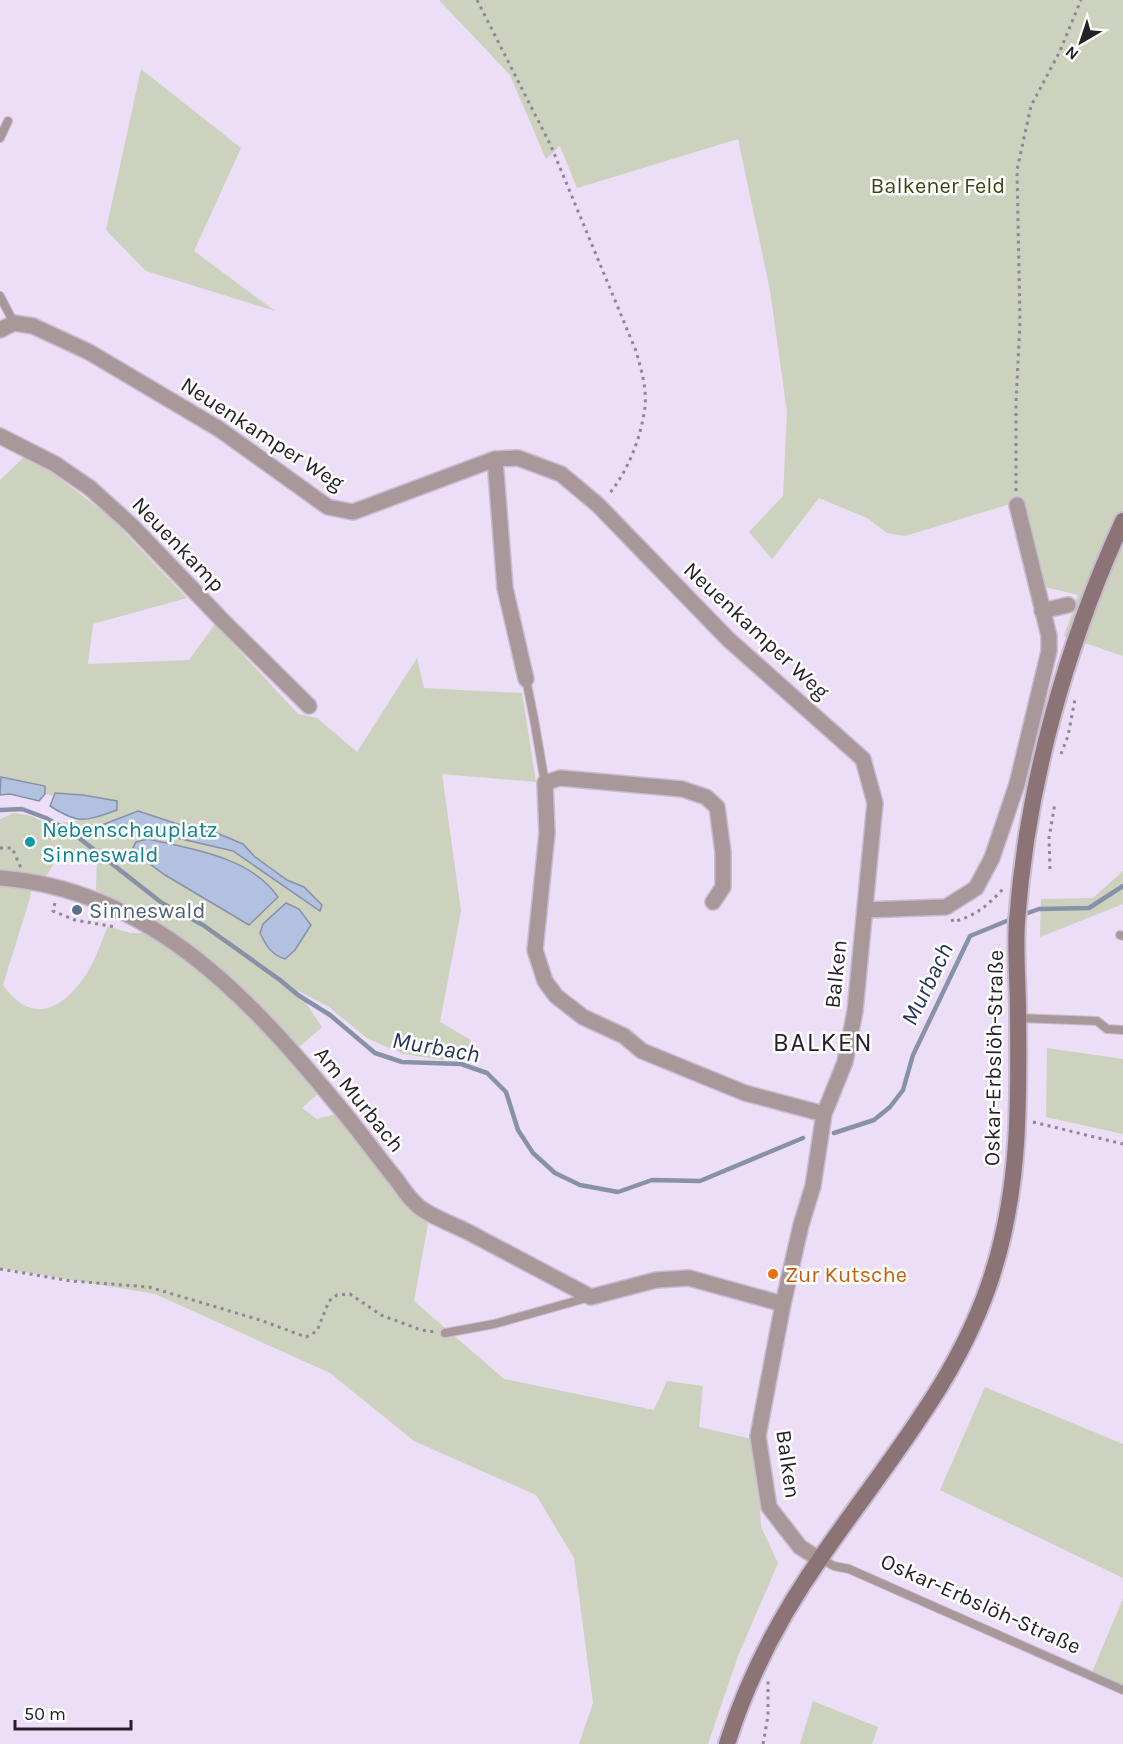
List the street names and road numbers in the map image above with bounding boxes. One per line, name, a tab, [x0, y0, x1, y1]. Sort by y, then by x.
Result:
street label: Neuenkamper Weg	[176, 371, 349, 497]
street label: Neuenkamp	[126, 492, 230, 598]
street label: Neuenkamper Weg	[678, 557, 835, 705]
street label: Balken	[819, 938, 853, 1010]
street label: Oskar-Erbslöh-Straße	[979, 950, 1009, 1166]
street label: Am Murbach	[309, 1042, 410, 1158]
street label: Balken	[770, 1428, 806, 1500]
street label: Oskar-Erbslöh-Straße	[876, 1548, 1085, 1660]

